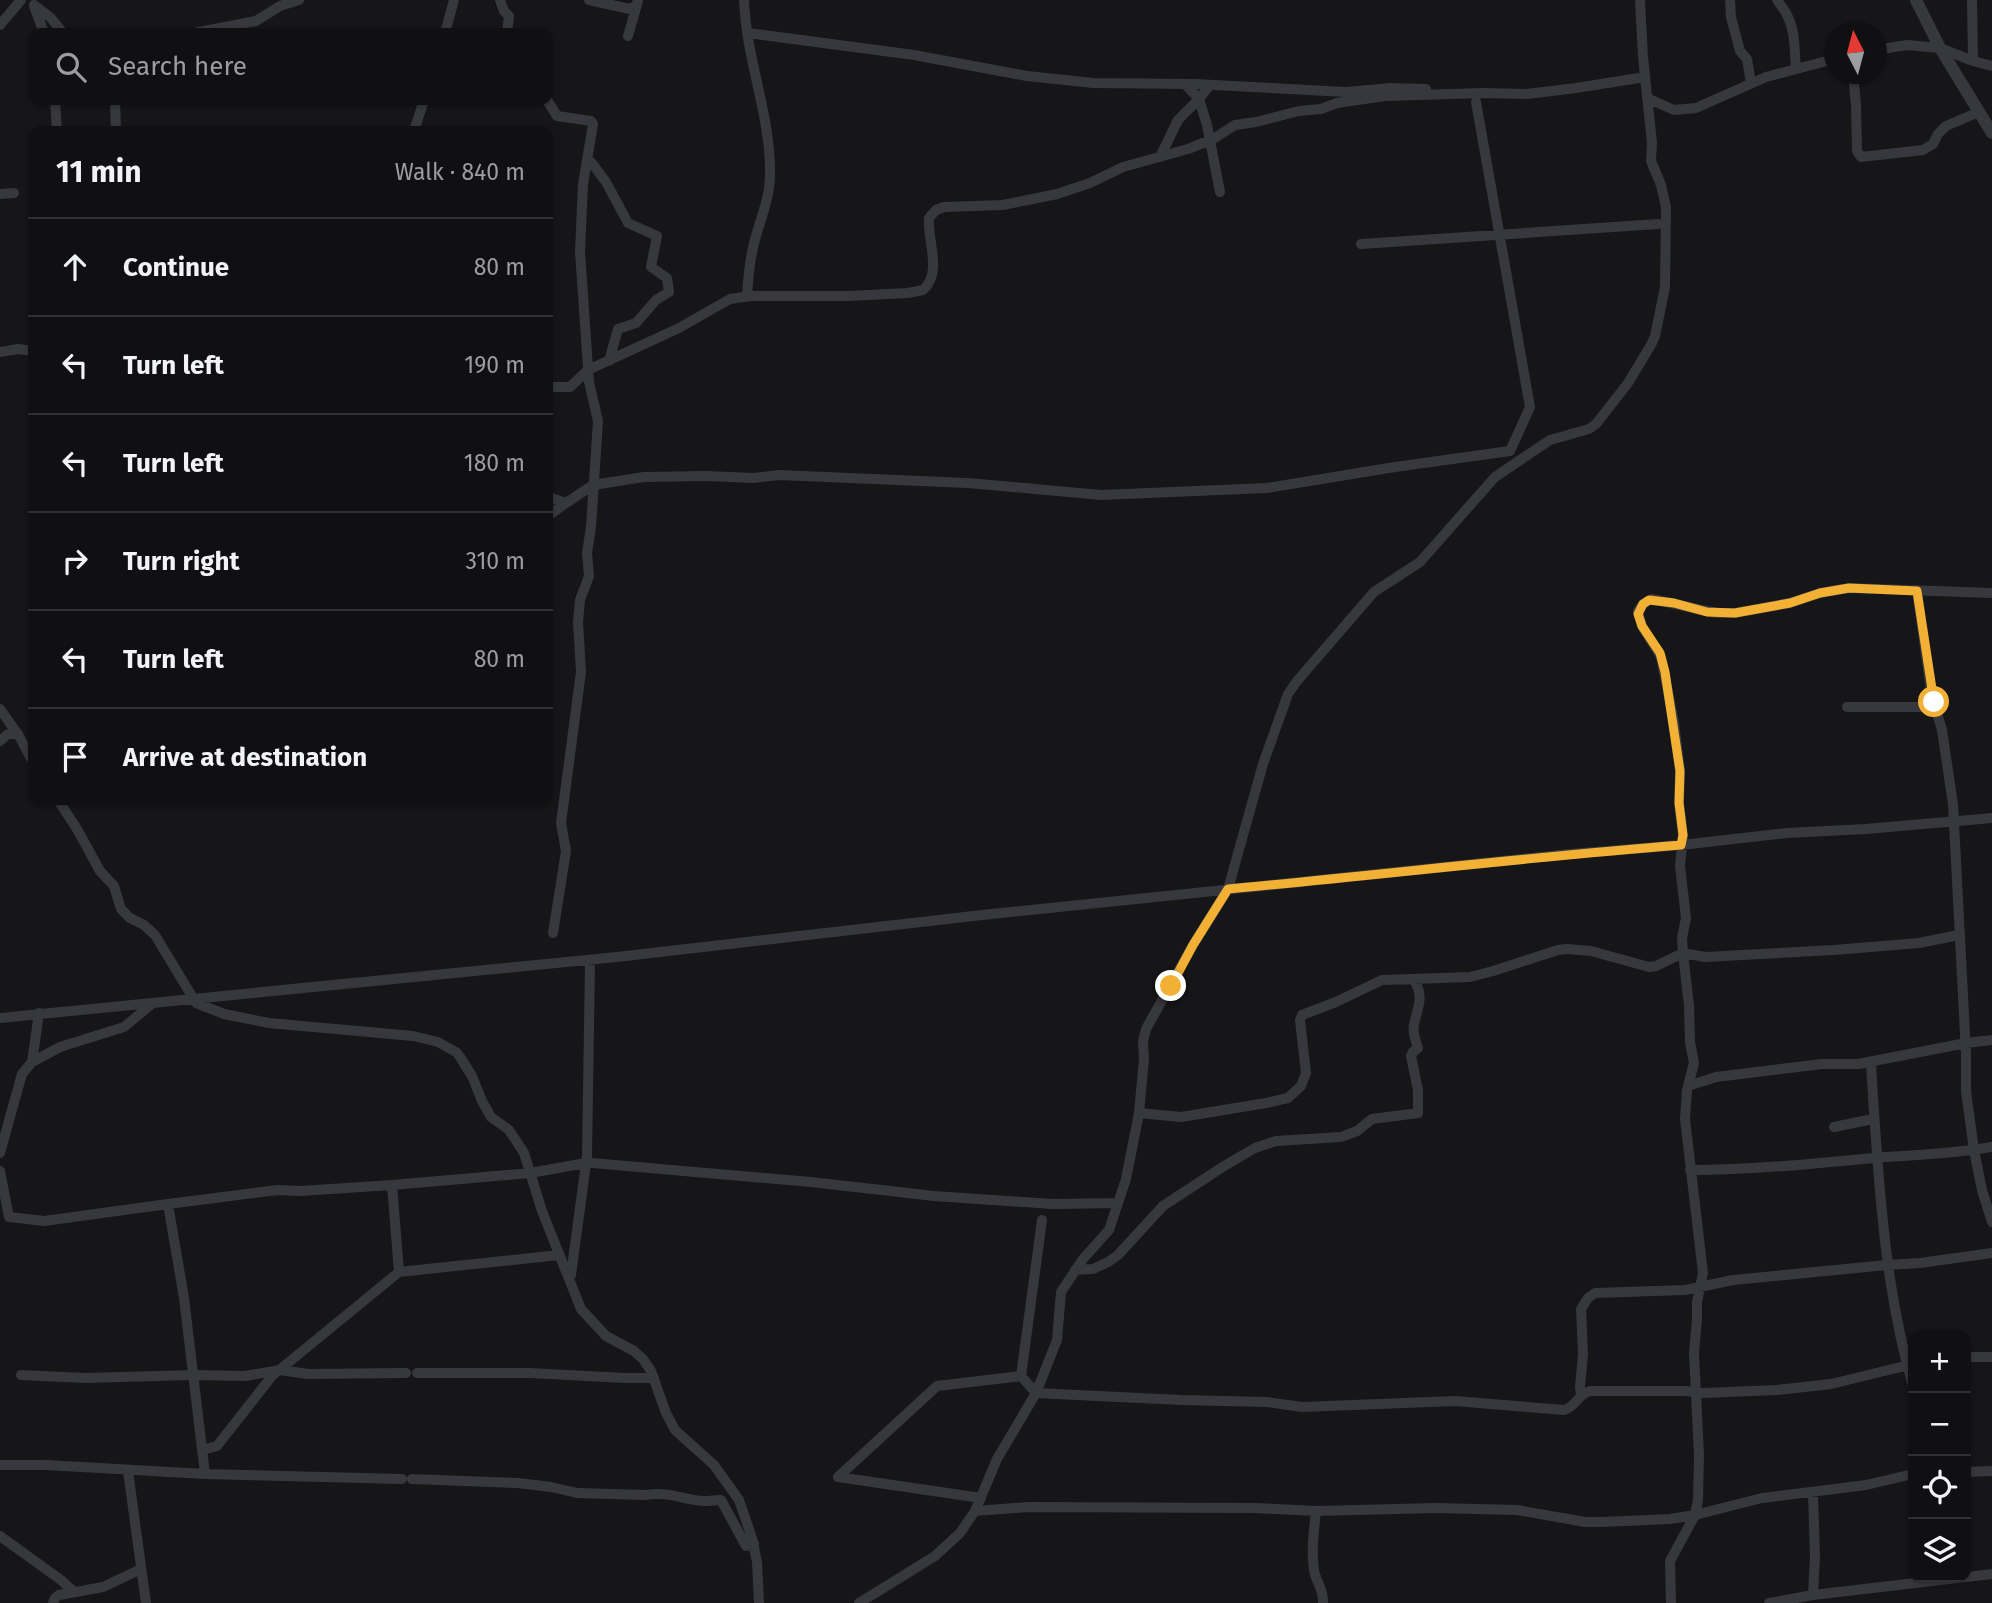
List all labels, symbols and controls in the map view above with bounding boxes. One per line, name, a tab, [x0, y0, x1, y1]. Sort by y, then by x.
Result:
north arrow	[1824, 21, 1887, 84]
search box	[28, 28, 553, 105]
icon: search	[52, 48, 90, 86]
text: Search here	[108, 51, 247, 82]
text: 11 min	[56, 154, 142, 190]
text: Walk · 840 m	[395, 158, 525, 186]
icon: ahead	[56, 248, 94, 286]
text: Continue	[123, 252, 229, 283]
text: 80 m	[474, 253, 525, 281]
icon: left	[56, 346, 94, 384]
text: Turn left	[123, 350, 224, 381]
text: 190 m	[464, 351, 525, 379]
icon: left	[56, 444, 94, 482]
text: Turn left	[123, 448, 224, 479]
text: 180 m	[464, 449, 525, 477]
icon: right	[56, 542, 94, 580]
text: Turn right	[123, 546, 240, 577]
text: 310 m	[465, 547, 525, 575]
icon: left	[56, 640, 94, 678]
text: Turn left	[123, 644, 224, 675]
text: 80 m	[474, 645, 525, 673]
route start	[1918, 686, 1949, 717]
icon: arrive	[56, 738, 94, 776]
text: Arrive at destination	[123, 742, 367, 773]
route end	[1155, 970, 1186, 1001]
map controls	[1908, 1330, 1971, 1582]
button: +	[1908, 1330, 1971, 1393]
button: −	[1908, 1393, 1971, 1456]
button: locate	[1908, 1456, 1971, 1519]
button: layers	[1908, 1519, 1971, 1582]

